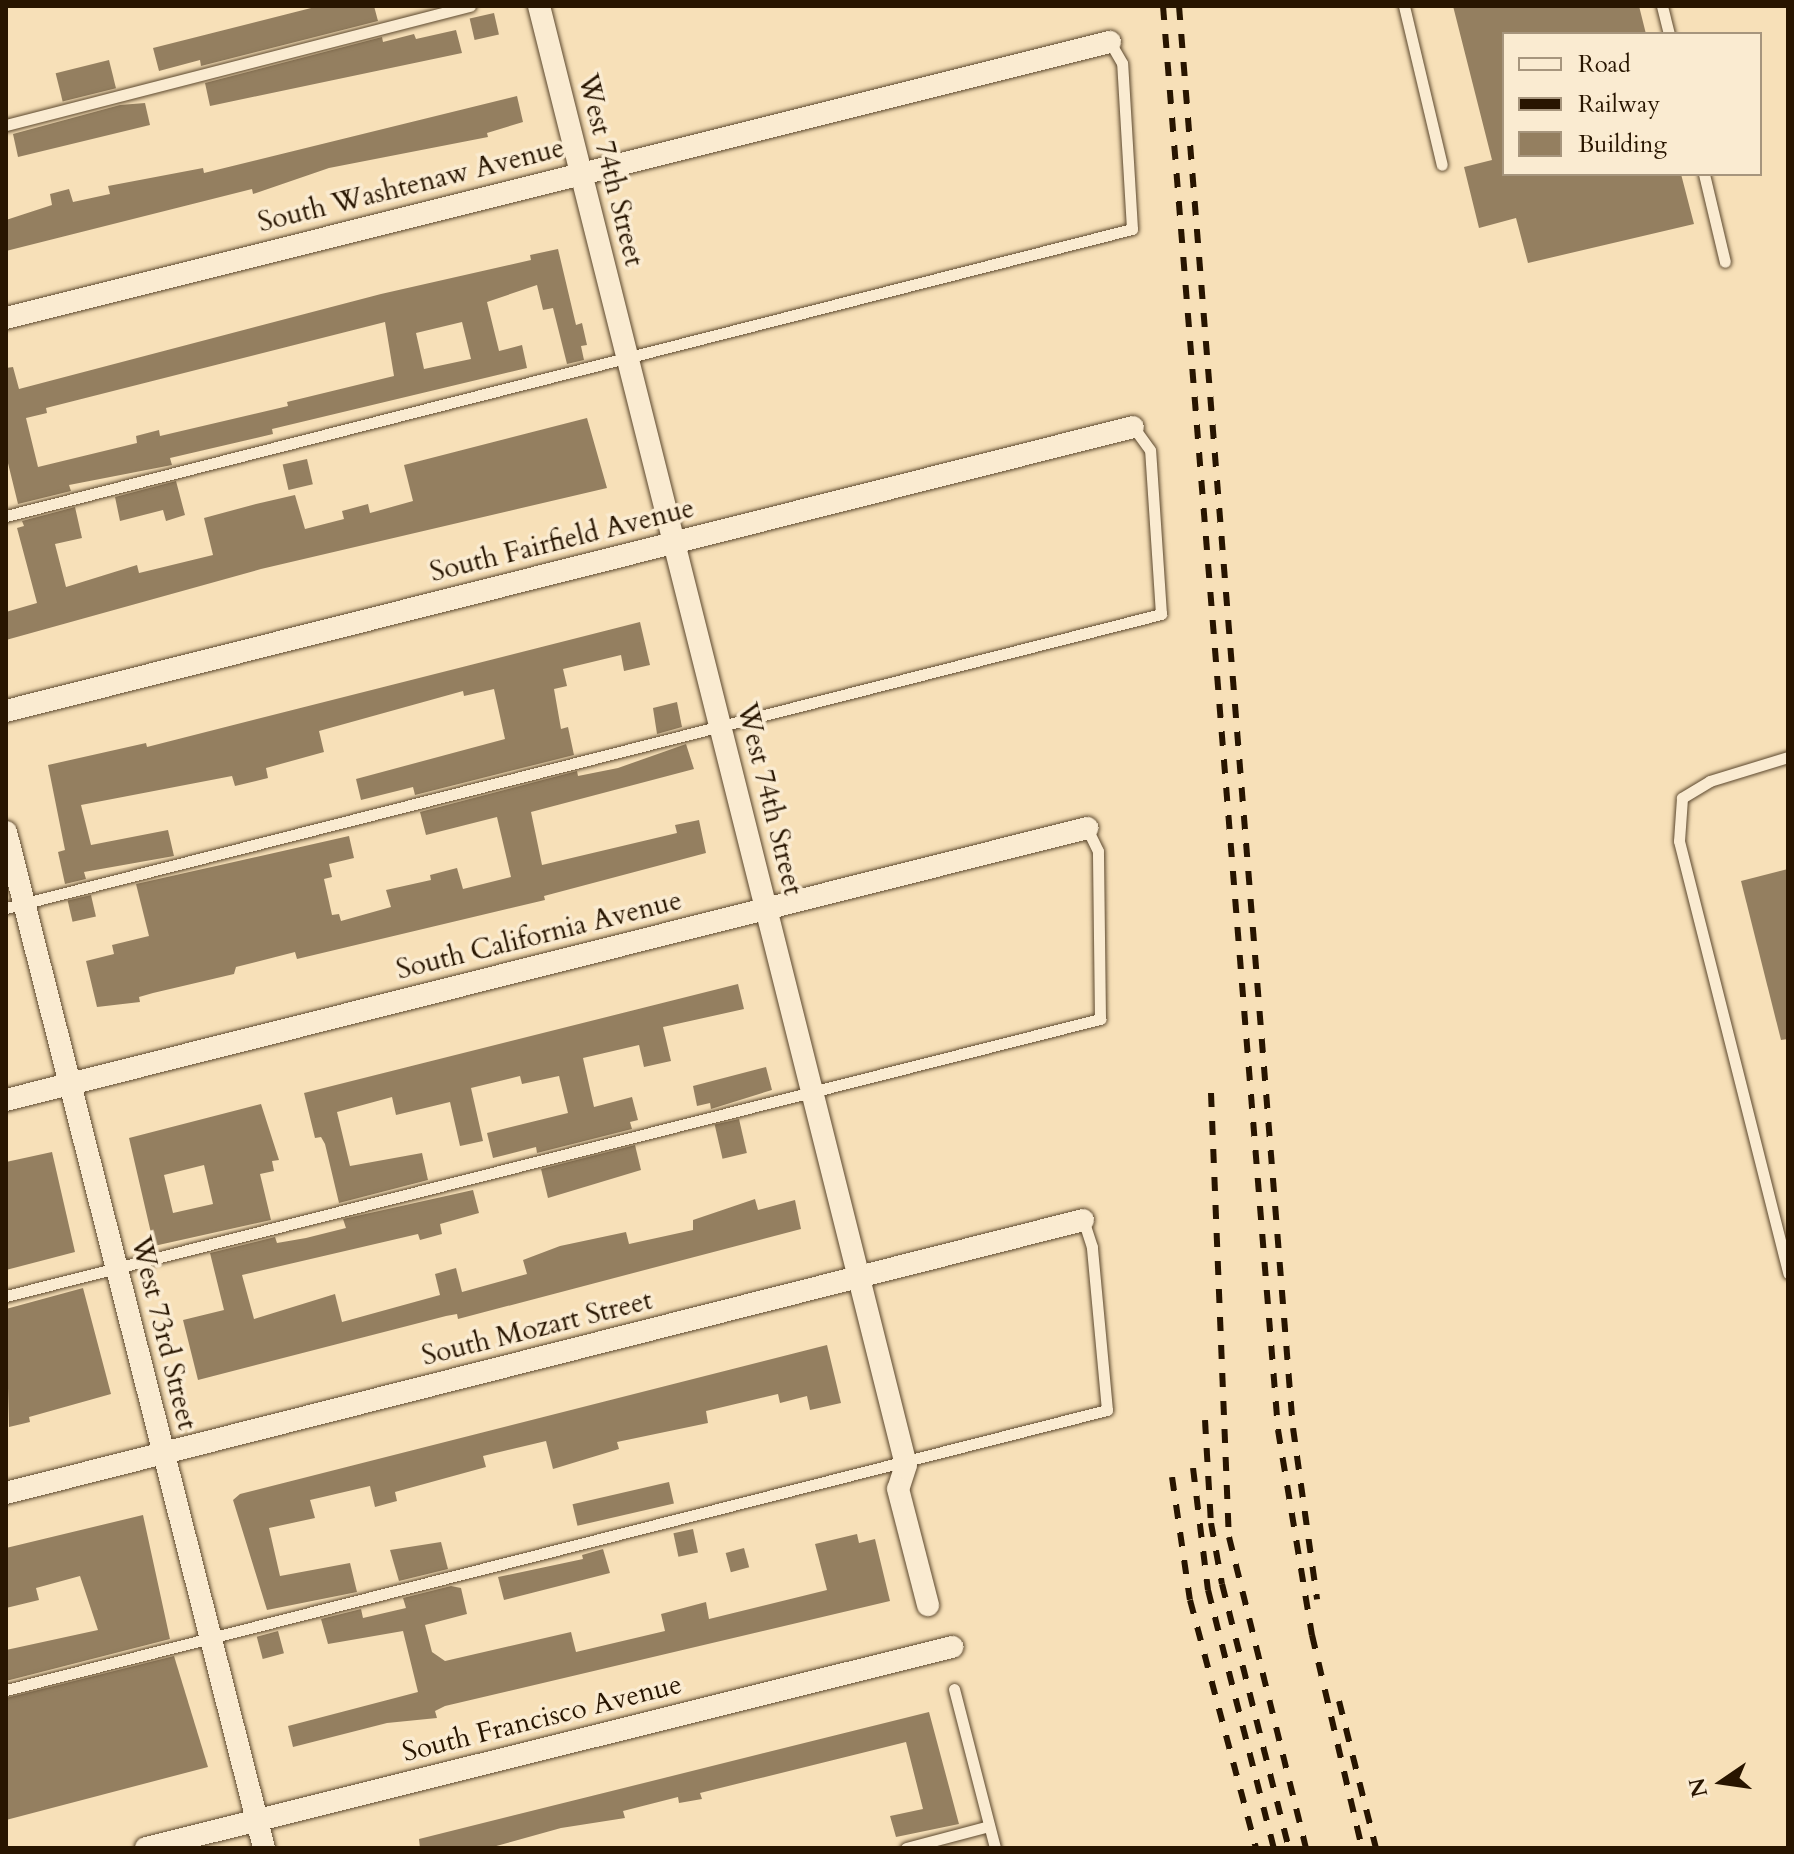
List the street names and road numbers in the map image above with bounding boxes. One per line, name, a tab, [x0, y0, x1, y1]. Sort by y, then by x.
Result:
street label: West 74th Street	[571, 70, 651, 270]
street label: South Washtenaw Avenue	[254, 131, 568, 239]
street label: South Fairfield Avenue	[426, 491, 698, 589]
street label: West 74th Street	[730, 699, 810, 899]
street label: South California Avenue	[393, 883, 685, 987]
street label: West 73rd Street	[124, 1233, 204, 1433]
street label: South Mozart Street	[418, 1283, 656, 1373]
street label: South Francisco Avenue	[399, 1667, 685, 1769]

